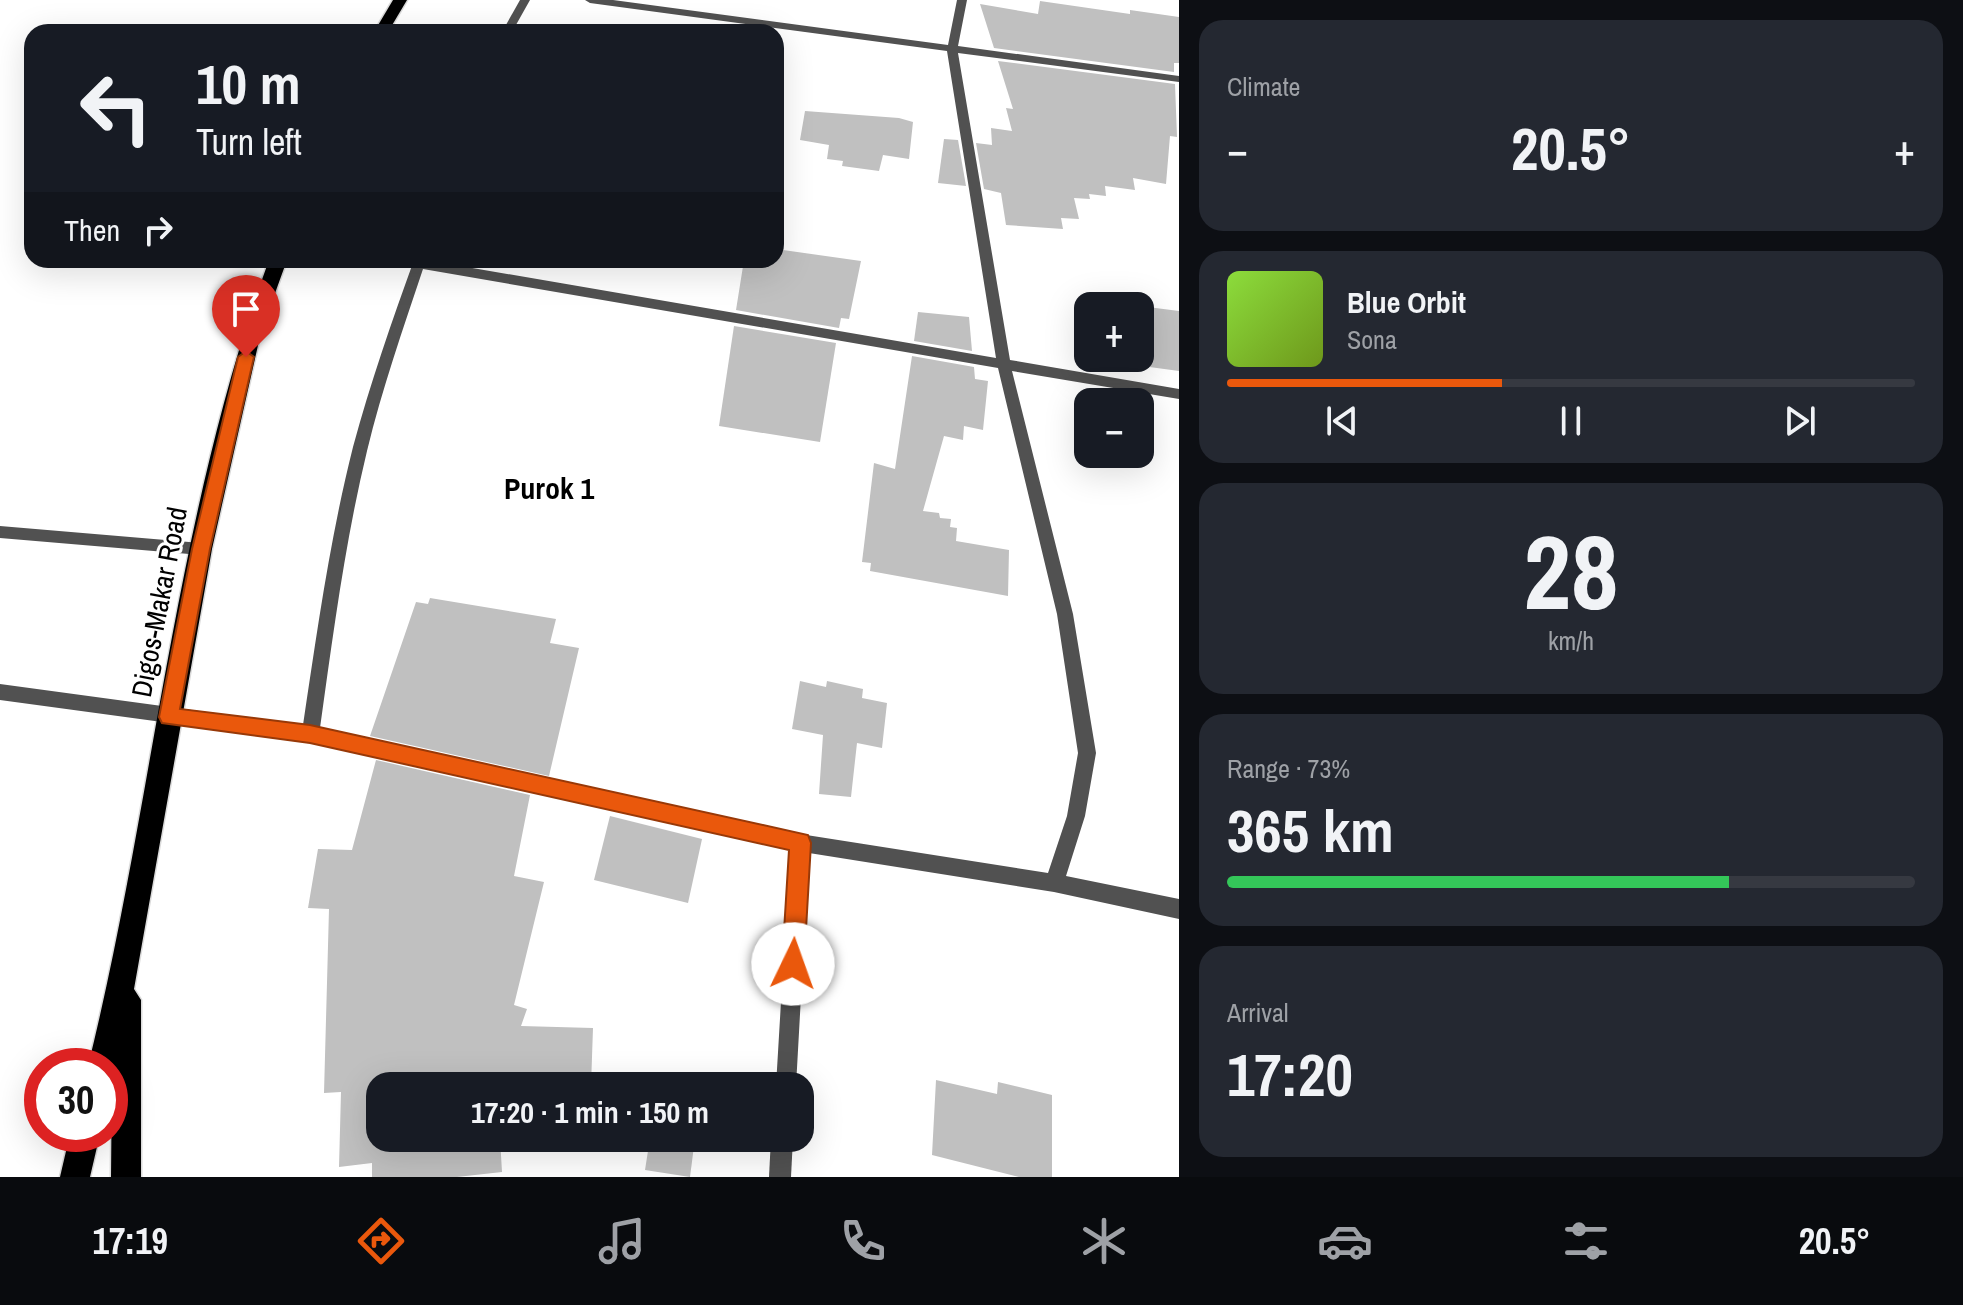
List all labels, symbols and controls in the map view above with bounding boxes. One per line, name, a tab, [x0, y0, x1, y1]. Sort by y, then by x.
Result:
text: 10 m	[196, 46, 301, 121]
icon: left	[64, 56, 168, 160]
text: Climate	[1227, 69, 1300, 104]
text: 20.5°	[1511, 108, 1631, 189]
text: Turn left	[196, 118, 302, 166]
text: −	[1227, 119, 1248, 179]
text: +	[1894, 119, 1915, 179]
icon: right	[136, 208, 180, 252]
text: Then	[64, 210, 120, 250]
pin	[212, 275, 280, 357]
text: Blue Orbit	[1347, 282, 1466, 322]
icon: arrive	[224, 287, 268, 331]
map controls	[1074, 292, 1154, 468]
button: +	[1074, 292, 1154, 372]
text: Sona	[1347, 322, 1397, 357]
button: −	[1074, 388, 1154, 468]
icon: previous	[1320, 399, 1364, 443]
icon: pause	[1549, 399, 1593, 443]
icon: next	[1778, 399, 1822, 443]
district label: Purok 1	[504, 468, 594, 508]
text: 28	[1524, 501, 1618, 641]
street label: Digos-Makar Road	[122, 504, 196, 700]
text: km/h	[1548, 623, 1594, 658]
text: Range · 73%	[1227, 751, 1350, 786]
text: 365 km	[1227, 790, 1394, 871]
position arrow	[751, 922, 835, 1006]
text: Arrival	[1227, 995, 1289, 1030]
text: 17:20	[1227, 1034, 1353, 1115]
speed limit sign: 30	[24, 1048, 128, 1152]
text: 17:20 · 1 min · 150 m	[471, 1092, 709, 1132]
icon: directions	[353, 1213, 409, 1269]
icon: music	[594, 1213, 650, 1269]
icon: phone	[835, 1213, 891, 1269]
icon: climate	[1076, 1213, 1132, 1269]
icon: car	[1317, 1213, 1373, 1269]
icon: filters	[1558, 1213, 1614, 1269]
text: 17:19	[92, 1217, 168, 1265]
text: 20.5°	[1799, 1217, 1871, 1265]

